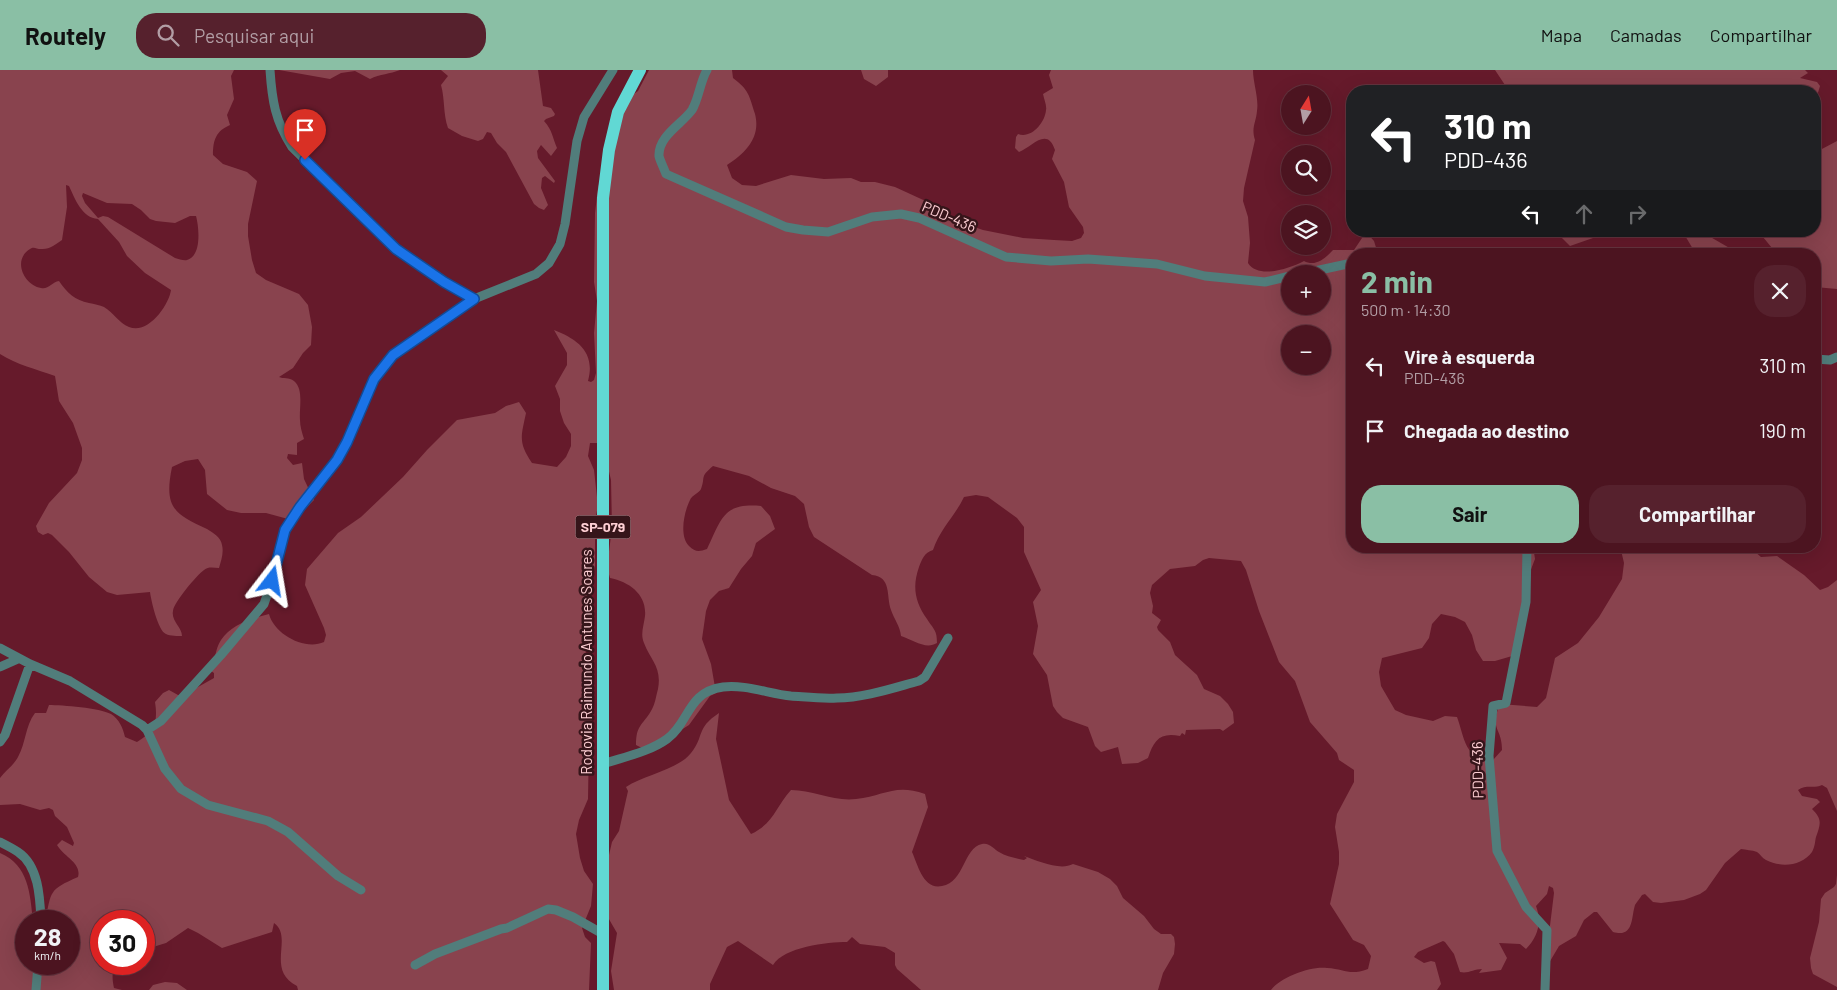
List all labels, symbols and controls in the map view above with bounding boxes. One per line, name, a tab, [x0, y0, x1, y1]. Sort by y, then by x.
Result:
search box	[136, 13, 486, 58]
text: Routely	[25, 21, 106, 50]
icon: search	[154, 21, 182, 49]
text: Pesquisar aqui	[194, 24, 314, 47]
text: Mapa	[1541, 24, 1582, 46]
text: Camadas	[1610, 24, 1682, 46]
text: Compartilhar	[1710, 24, 1812, 46]
north arrow	[1281, 85, 1331, 135]
map controls	[1281, 85, 1331, 375]
text: 310 m	[1444, 104, 1531, 146]
icon: left	[1361, 105, 1426, 170]
pin	[284, 109, 326, 160]
icon: arrive	[291, 116, 319, 144]
button: search	[1281, 145, 1331, 195]
text: PDD-436	[1444, 146, 1528, 172]
street label: PDD-436	[920, 197, 979, 236]
icon: left	[1517, 200, 1545, 228]
icon: ahead	[1570, 200, 1598, 228]
icon: right	[1623, 200, 1651, 228]
button: layers	[1281, 205, 1331, 255]
text: 2 min	[1361, 263, 1433, 299]
button: +	[1281, 265, 1331, 315]
button: close	[1754, 265, 1806, 317]
text: 500 m · 14:30	[1361, 300, 1451, 319]
button: −	[1281, 325, 1331, 375]
text: Vire à esquerda	[1404, 345, 1535, 368]
icon: left	[1361, 352, 1389, 380]
text: 310 m	[1759, 354, 1806, 377]
text: PDD-436	[1404, 368, 1465, 387]
icon: arrive	[1361, 417, 1389, 445]
text: Chegada ao destino	[1404, 419, 1569, 442]
text: 190 m	[1759, 419, 1806, 442]
button: Sair	[1361, 485, 1579, 543]
button: Compartilhar	[1589, 485, 1806, 543]
road number: SP-079	[576, 516, 630, 538]
street label: Rodovia Raimundo Antunes Soares	[577, 549, 595, 775]
position arrow	[245, 554, 297, 606]
street label: PDD-436	[1468, 741, 1486, 799]
speed limit sign: 30	[90, 910, 155, 975]
text: 28	[34, 921, 61, 951]
text: km/h	[34, 948, 61, 962]

